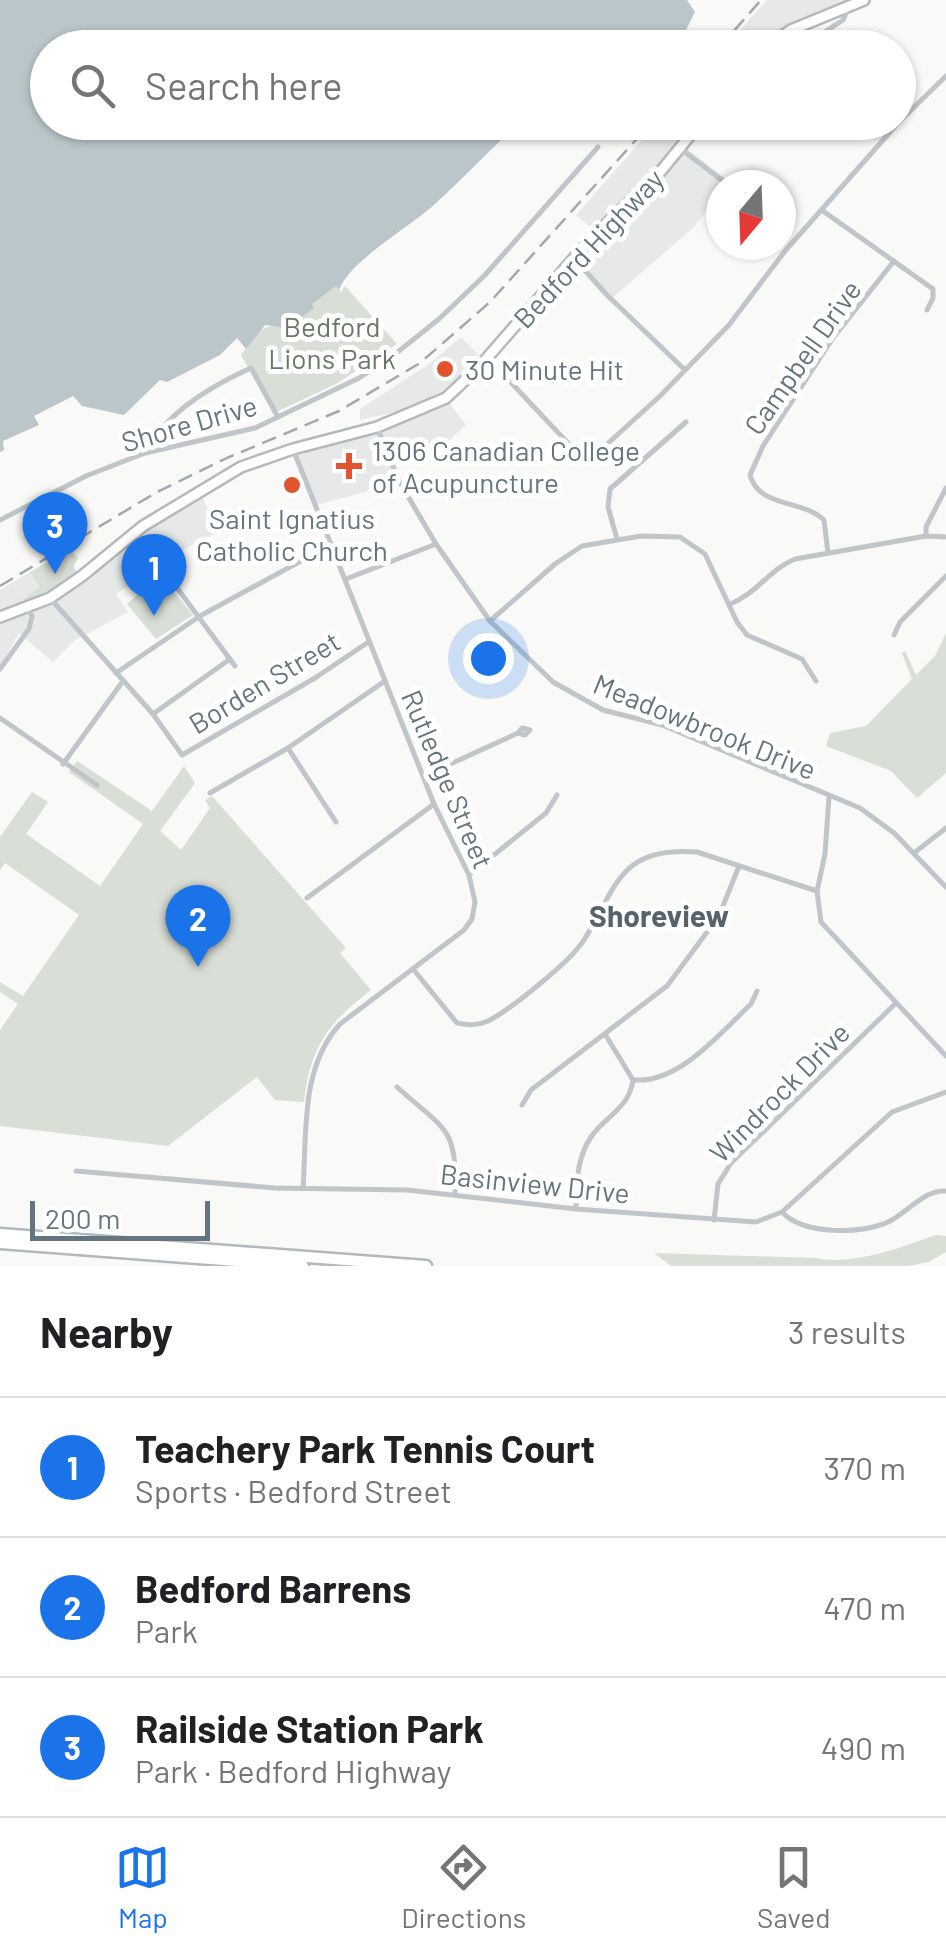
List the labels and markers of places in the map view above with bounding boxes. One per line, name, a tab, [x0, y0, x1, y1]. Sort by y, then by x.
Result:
place label: 30 Minute Hit	[465, 352, 624, 386]
marker: 30 Minute Hit	[434, 358, 456, 380]
place label: 1306 Canadian College of Acupuncture	[372, 433, 640, 499]
marker: 1306 Canadian College of Acupuncture	[336, 453, 362, 479]
marker: Saint Ignatius Catholic Church	[281, 474, 303, 496]
pin: 3	[22, 492, 88, 574]
place label: Saint Ignatius Catholic Church	[196, 501, 388, 567]
pin: 1	[122, 534, 186, 616]
pin: 2	[166, 884, 230, 967]

